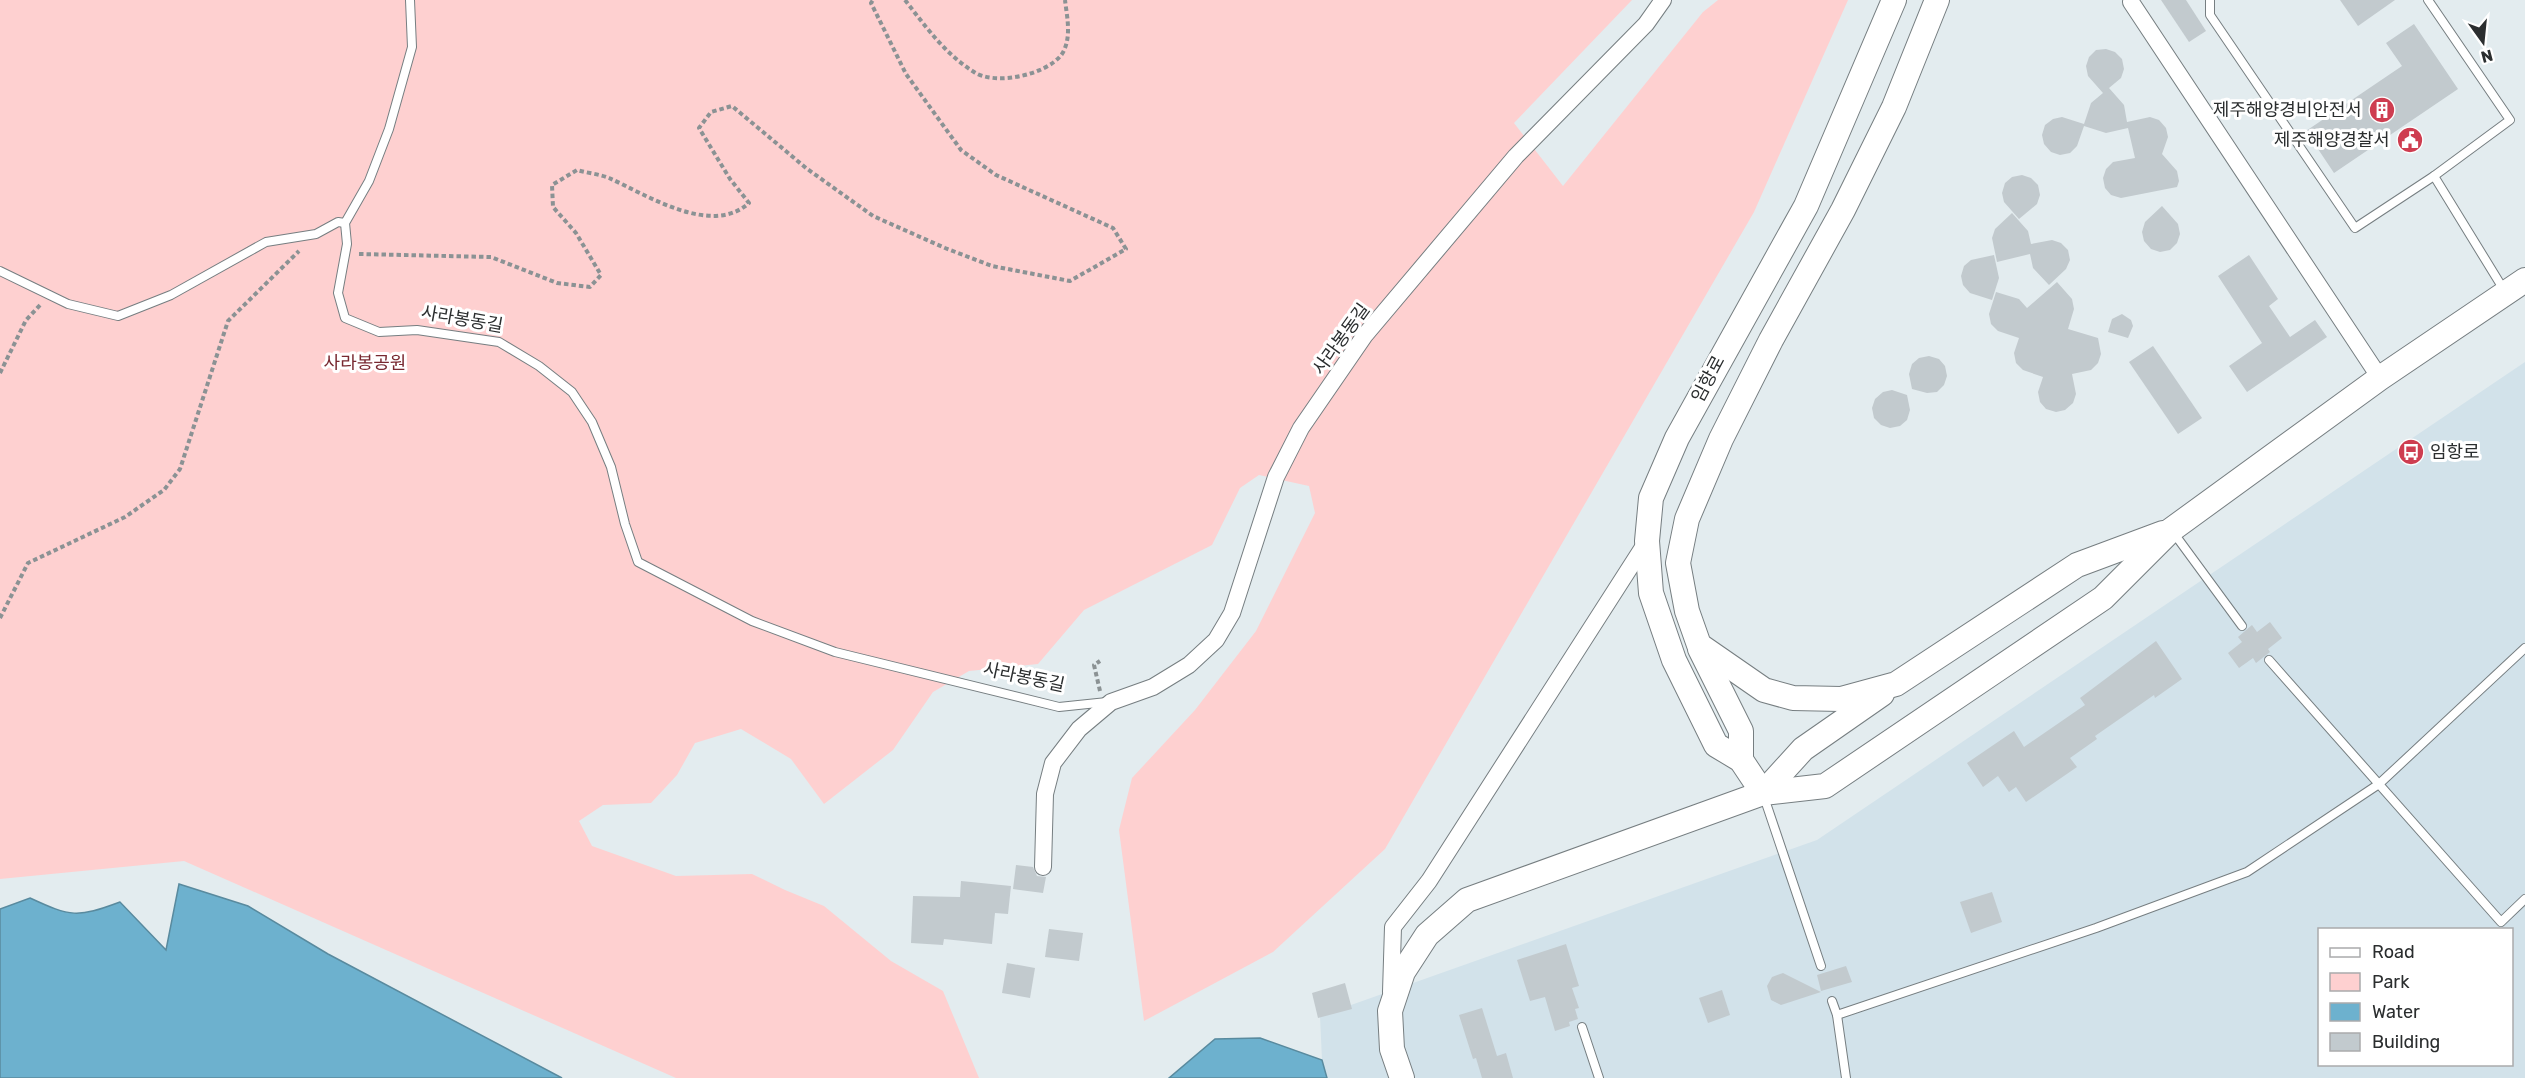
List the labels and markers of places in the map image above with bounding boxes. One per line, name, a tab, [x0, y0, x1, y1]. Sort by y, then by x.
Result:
building icon: 제주해양경비안전서	[2367, 95, 2397, 125]
place label: 제주해양경비안전서	[2213, 99, 2362, 121]
public building icon: 제주해양경찰서	[2395, 125, 2425, 155]
place label: 제주해양경찰서	[2274, 129, 2390, 151]
bus stop icon: 임항로	[2396, 437, 2426, 467]
place label: 임항로	[2430, 441, 2480, 463]

